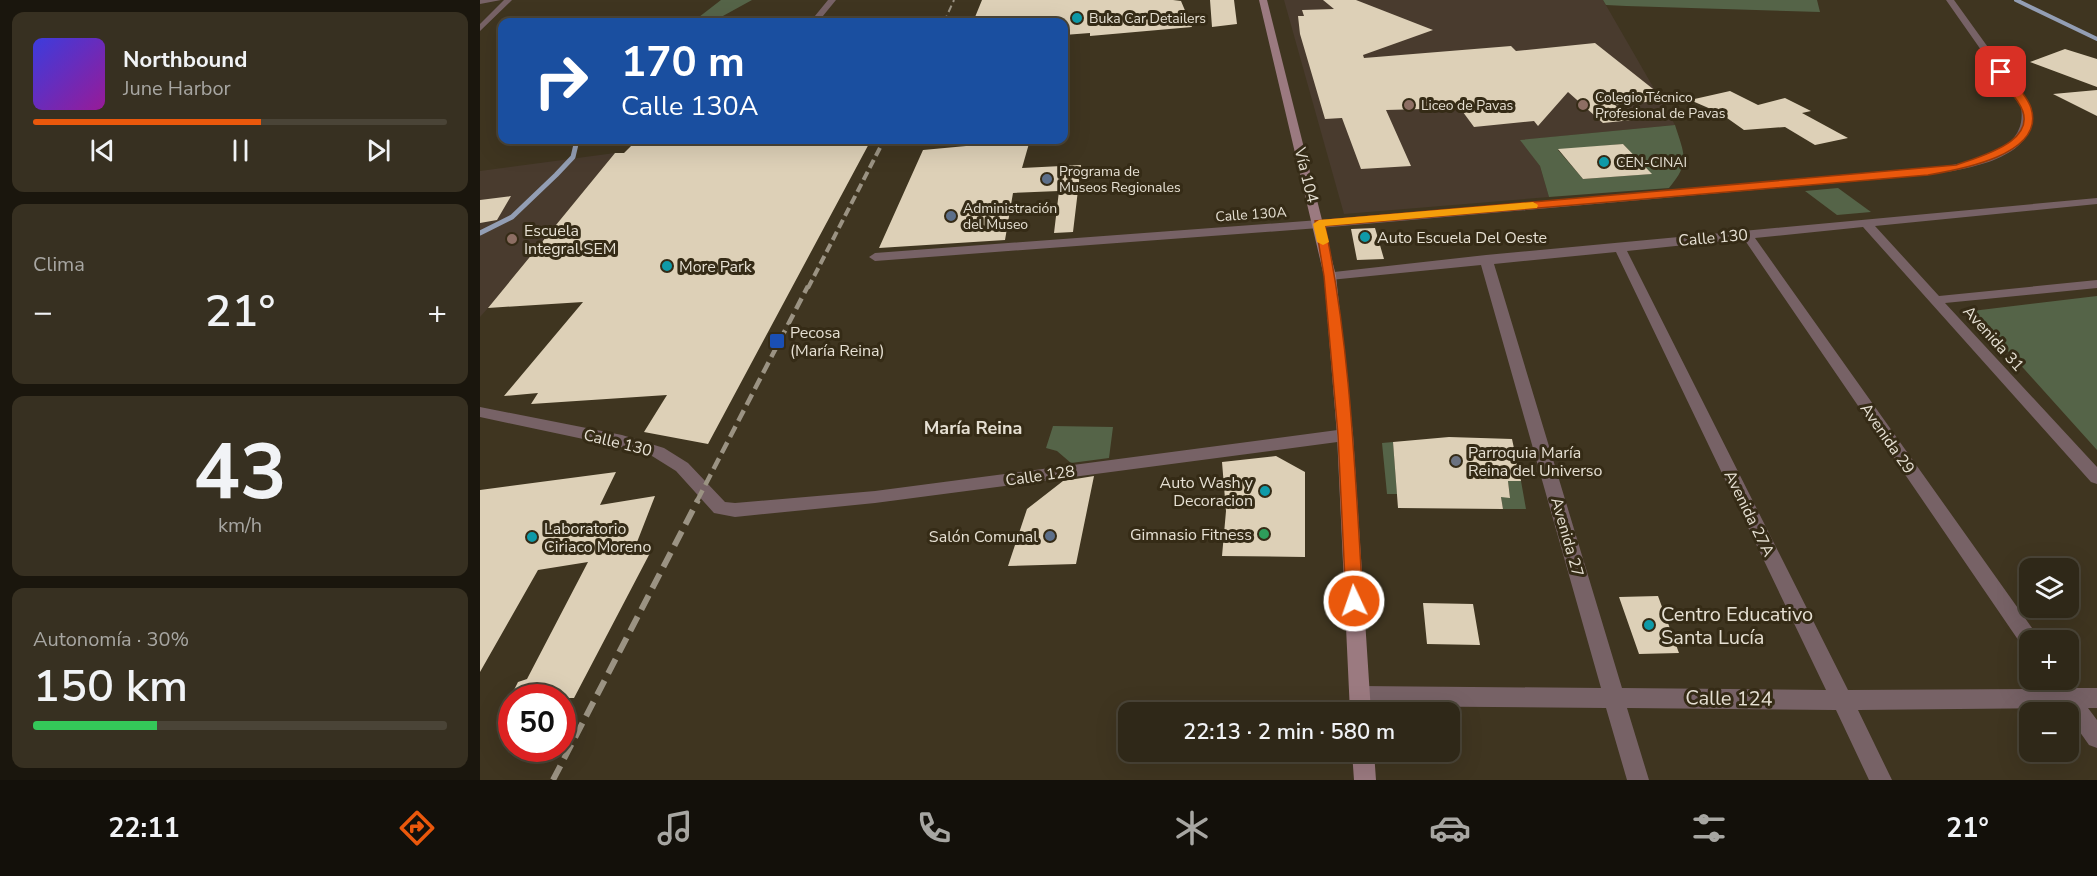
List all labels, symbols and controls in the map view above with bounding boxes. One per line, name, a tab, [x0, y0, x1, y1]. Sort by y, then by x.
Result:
place label: Buka Car Detailers	[1089, 9, 1206, 28]
marker: Buka Car Detailers	[1070, 11, 1084, 25]
text: 170 m	[621, 34, 745, 91]
icon: right	[522, 42, 600, 120]
text: Northbound	[123, 45, 247, 75]
pin	[1975, 46, 2026, 97]
icon: arrive	[1984, 55, 2017, 88]
text: June Harbor	[123, 75, 231, 102]
text: Calle 130A	[621, 88, 758, 125]
place label: Colegio Técnico Profesional de Pavas	[1595, 88, 1726, 123]
place label: Liceo de Pavas	[1421, 96, 1514, 115]
marker: Liceo de Pavas	[1402, 98, 1416, 112]
marker: Colegio Técnico Profesional de Pavas	[1576, 98, 1590, 112]
icon: previous	[86, 134, 119, 167]
icon: pause	[224, 134, 257, 167]
icon: next	[362, 134, 395, 167]
street label: Vía 104	[1288, 144, 1324, 206]
place label: CEN-CINAI	[1616, 153, 1687, 172]
marker: CEN-CINAI	[1597, 155, 1611, 169]
place label: Programa de Museos Regionales	[1059, 162, 1181, 197]
marker: Programa de Museos Regionales	[1040, 172, 1054, 186]
place label: Administración del Museo	[963, 199, 1057, 234]
street label: Calle 130A	[1215, 203, 1287, 226]
marker: Administración del Museo	[944, 209, 958, 223]
place label: Escuela Integral SEM	[524, 220, 616, 260]
street label: Calle 130	[1677, 224, 1749, 252]
place label: Auto Escuela Del Oeste	[1377, 227, 1547, 249]
marker: Auto Escuela Del Oeste	[1358, 230, 1372, 244]
marker: Escuela Integral SEM	[505, 232, 519, 246]
text: Clima	[33, 251, 85, 278]
place label: More Park	[679, 256, 753, 278]
marker: More Park	[660, 259, 674, 273]
text: 21°	[205, 281, 275, 342]
text: −	[33, 290, 53, 335]
text: +	[427, 290, 447, 335]
street label: Avenida 31	[1958, 301, 2029, 376]
place label: Pecosa (María Reina)	[790, 322, 885, 362]
marker: Pecosa (María Reina)	[768, 332, 786, 350]
street label: Avenida 29	[1855, 399, 1920, 478]
district label: María Reina	[924, 416, 1022, 440]
text: 43	[193, 419, 287, 526]
street label: Calle 130	[581, 424, 654, 462]
place label: Parroquia María Reina del Universo	[1468, 442, 1603, 482]
marker: Parroquia María Reina del Universo	[1449, 454, 1463, 468]
street label: Calle 128	[1004, 460, 1076, 492]
street label: Avenida 27A	[1719, 467, 1780, 561]
place label: Auto Wash y Decoracion	[1160, 472, 1254, 512]
marker: Auto Wash y Decoracion	[1258, 484, 1272, 498]
street label: Avenida 27	[1545, 495, 1589, 580]
text: km/h	[218, 512, 262, 539]
place label: Laboratorio Ciriaco Moreno	[544, 518, 651, 558]
place label: Gimnasio Fitness	[1130, 524, 1252, 546]
place label: Salón Comunal	[929, 526, 1038, 548]
marker: Gimnasio Fitness	[1257, 527, 1271, 541]
marker: Salón Comunal	[1043, 529, 1057, 543]
marker: Laboratorio Ciriaco Moreno	[525, 530, 539, 544]
map controls	[2019, 558, 2079, 762]
button: layers	[2019, 558, 2079, 618]
position arrow	[1322, 569, 1386, 633]
place label: Centro Educativo Santa Lucía	[1661, 601, 1813, 651]
marker: Centro Educativo Santa Lucía	[1642, 618, 1656, 632]
text: Autonomía · 30%	[33, 626, 189, 653]
button: +	[2019, 630, 2079, 690]
text: 150 km	[33, 656, 188, 717]
speed limit sign: 50	[498, 684, 576, 762]
street label: Calle 124	[1685, 684, 1773, 713]
button: −	[2019, 702, 2079, 762]
text: 22:13 · 2 min · 580 m	[1183, 717, 1395, 747]
icon: directions	[396, 807, 438, 849]
icon: music	[654, 807, 696, 849]
icon: phone	[913, 807, 955, 849]
icon: climate	[1171, 807, 1213, 849]
icon: car	[1429, 807, 1471, 849]
icon: filters	[1688, 807, 1730, 849]
text: 22:11	[108, 810, 180, 847]
text: 21°	[1946, 810, 1989, 847]

